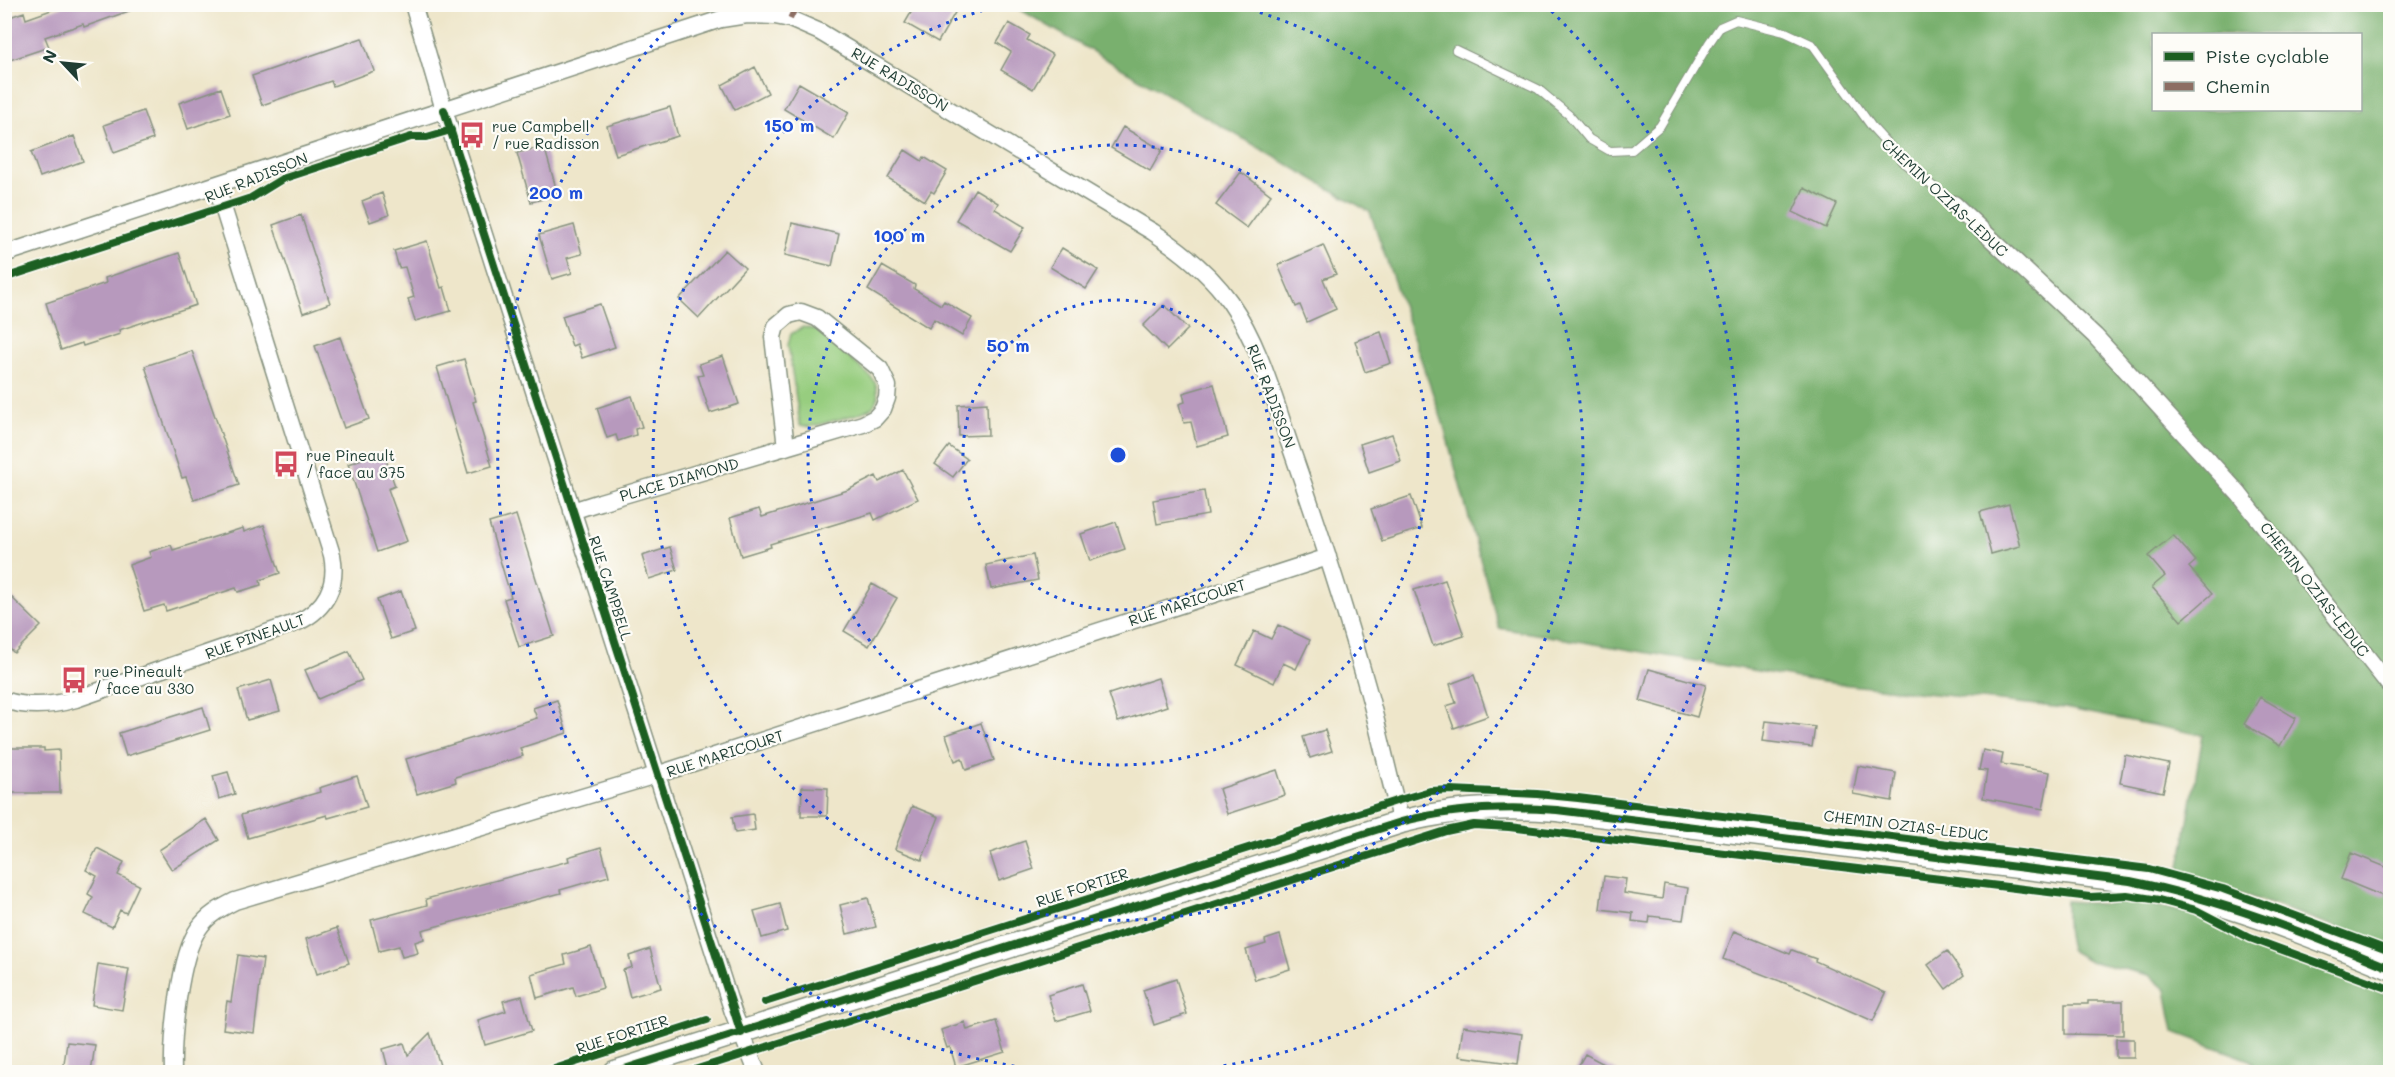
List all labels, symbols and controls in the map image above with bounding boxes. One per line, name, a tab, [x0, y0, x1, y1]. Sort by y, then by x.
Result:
north arrow	[33, 33, 93, 93]
legend	[2152, 33, 2362, 111]
street label: RUE RADISSON	[848, 42, 952, 116]
text: Piste cyclable	[2206, 44, 2330, 68]
text: N	[37, 46, 61, 66]
text: Chemin	[2206, 74, 2270, 98]
text: 150 m	[764, 113, 814, 137]
place label: rue Campbell / rue Radisson	[492, 116, 599, 153]
bus stop icon: rue Campbell / rue Radisson	[457, 120, 487, 150]
street label: CHEMIN OZIAS-LEDUC	[1878, 133, 2013, 261]
street label: RUE RADISSON	[201, 147, 311, 207]
text: 200 m	[529, 180, 583, 204]
text: 100 m	[873, 223, 925, 247]
text: 50 m	[987, 333, 1029, 357]
street label: RUE RADISSON	[1243, 341, 1301, 451]
place label: rue Pineault / face au 375	[306, 445, 405, 482]
centre of rings	[1108, 445, 1128, 465]
bus stop icon: rue Pineault / face au 375	[271, 449, 301, 479]
street label: PLACE DIAMOND	[617, 452, 741, 506]
street label: CHEMIN OZIAS-LEDUC	[2256, 518, 2374, 661]
street label: RUE CAMPBELL	[585, 533, 637, 643]
street label: RUE MARICOURT	[1126, 574, 1248, 630]
street label: RUE PINEAULT	[202, 609, 308, 663]
place label: rue Pineault / face au 330	[94, 661, 194, 698]
bus stop icon: rue Pineault / face au 330	[59, 665, 89, 695]
street label: RUE MARICOURT	[664, 725, 786, 781]
street label: CHEMIN OZIAS-LEDUC	[1823, 805, 1990, 845]
street label: RUE FORTIER	[1033, 863, 1131, 911]
street label: RUE FORTIER	[573, 1010, 671, 1058]

